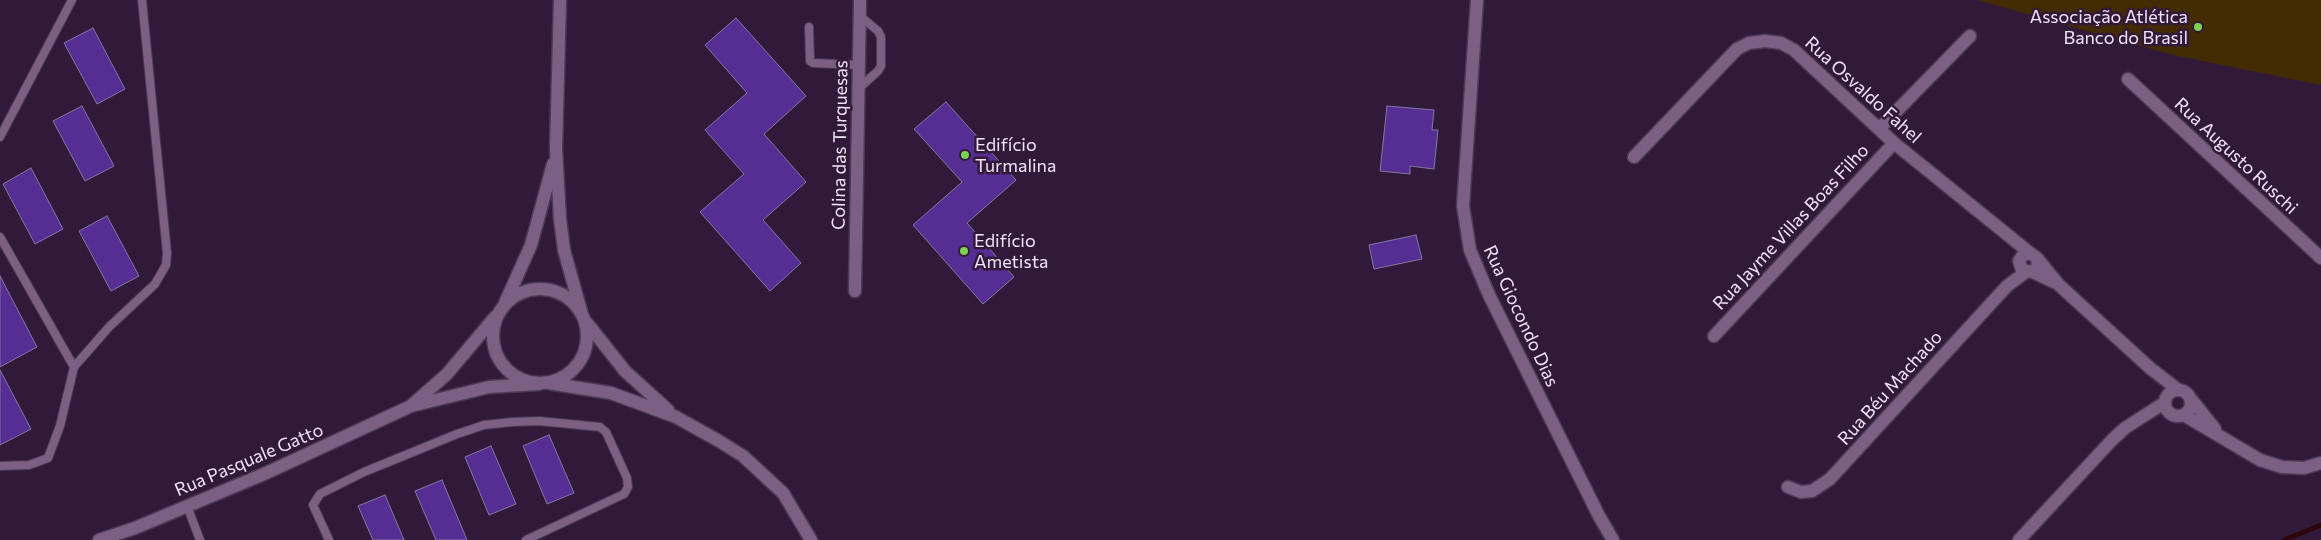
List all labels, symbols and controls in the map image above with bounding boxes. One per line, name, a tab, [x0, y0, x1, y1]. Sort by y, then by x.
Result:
place label: Associação Atlética Banco do Brasil	[2030, 6, 2188, 48]
marker: Associação Atlética Banco do Brasil	[2192, 21, 2204, 33]
street label: Rua Osvaldo Fahel	[1800, 32, 1926, 148]
street label: Colina das Turquesas	[828, 60, 852, 230]
street label: Rua Augusto Ruschi	[2170, 93, 2302, 219]
place label: Edifício Turmalina	[975, 134, 1056, 176]
street label: Rua Jayme Villas Boas Filho	[1709, 140, 1873, 314]
marker: Edifício Turmalina	[959, 149, 971, 161]
place label: Edifício Ametista	[974, 230, 1048, 272]
street label: Rua Giocondo Dias	[1479, 242, 1563, 390]
marker: Edifício Ametista	[958, 245, 970, 257]
street label: Rua Béu Machado	[1833, 327, 1947, 449]
street label: Rua Pasquale Gatto	[171, 419, 327, 501]

